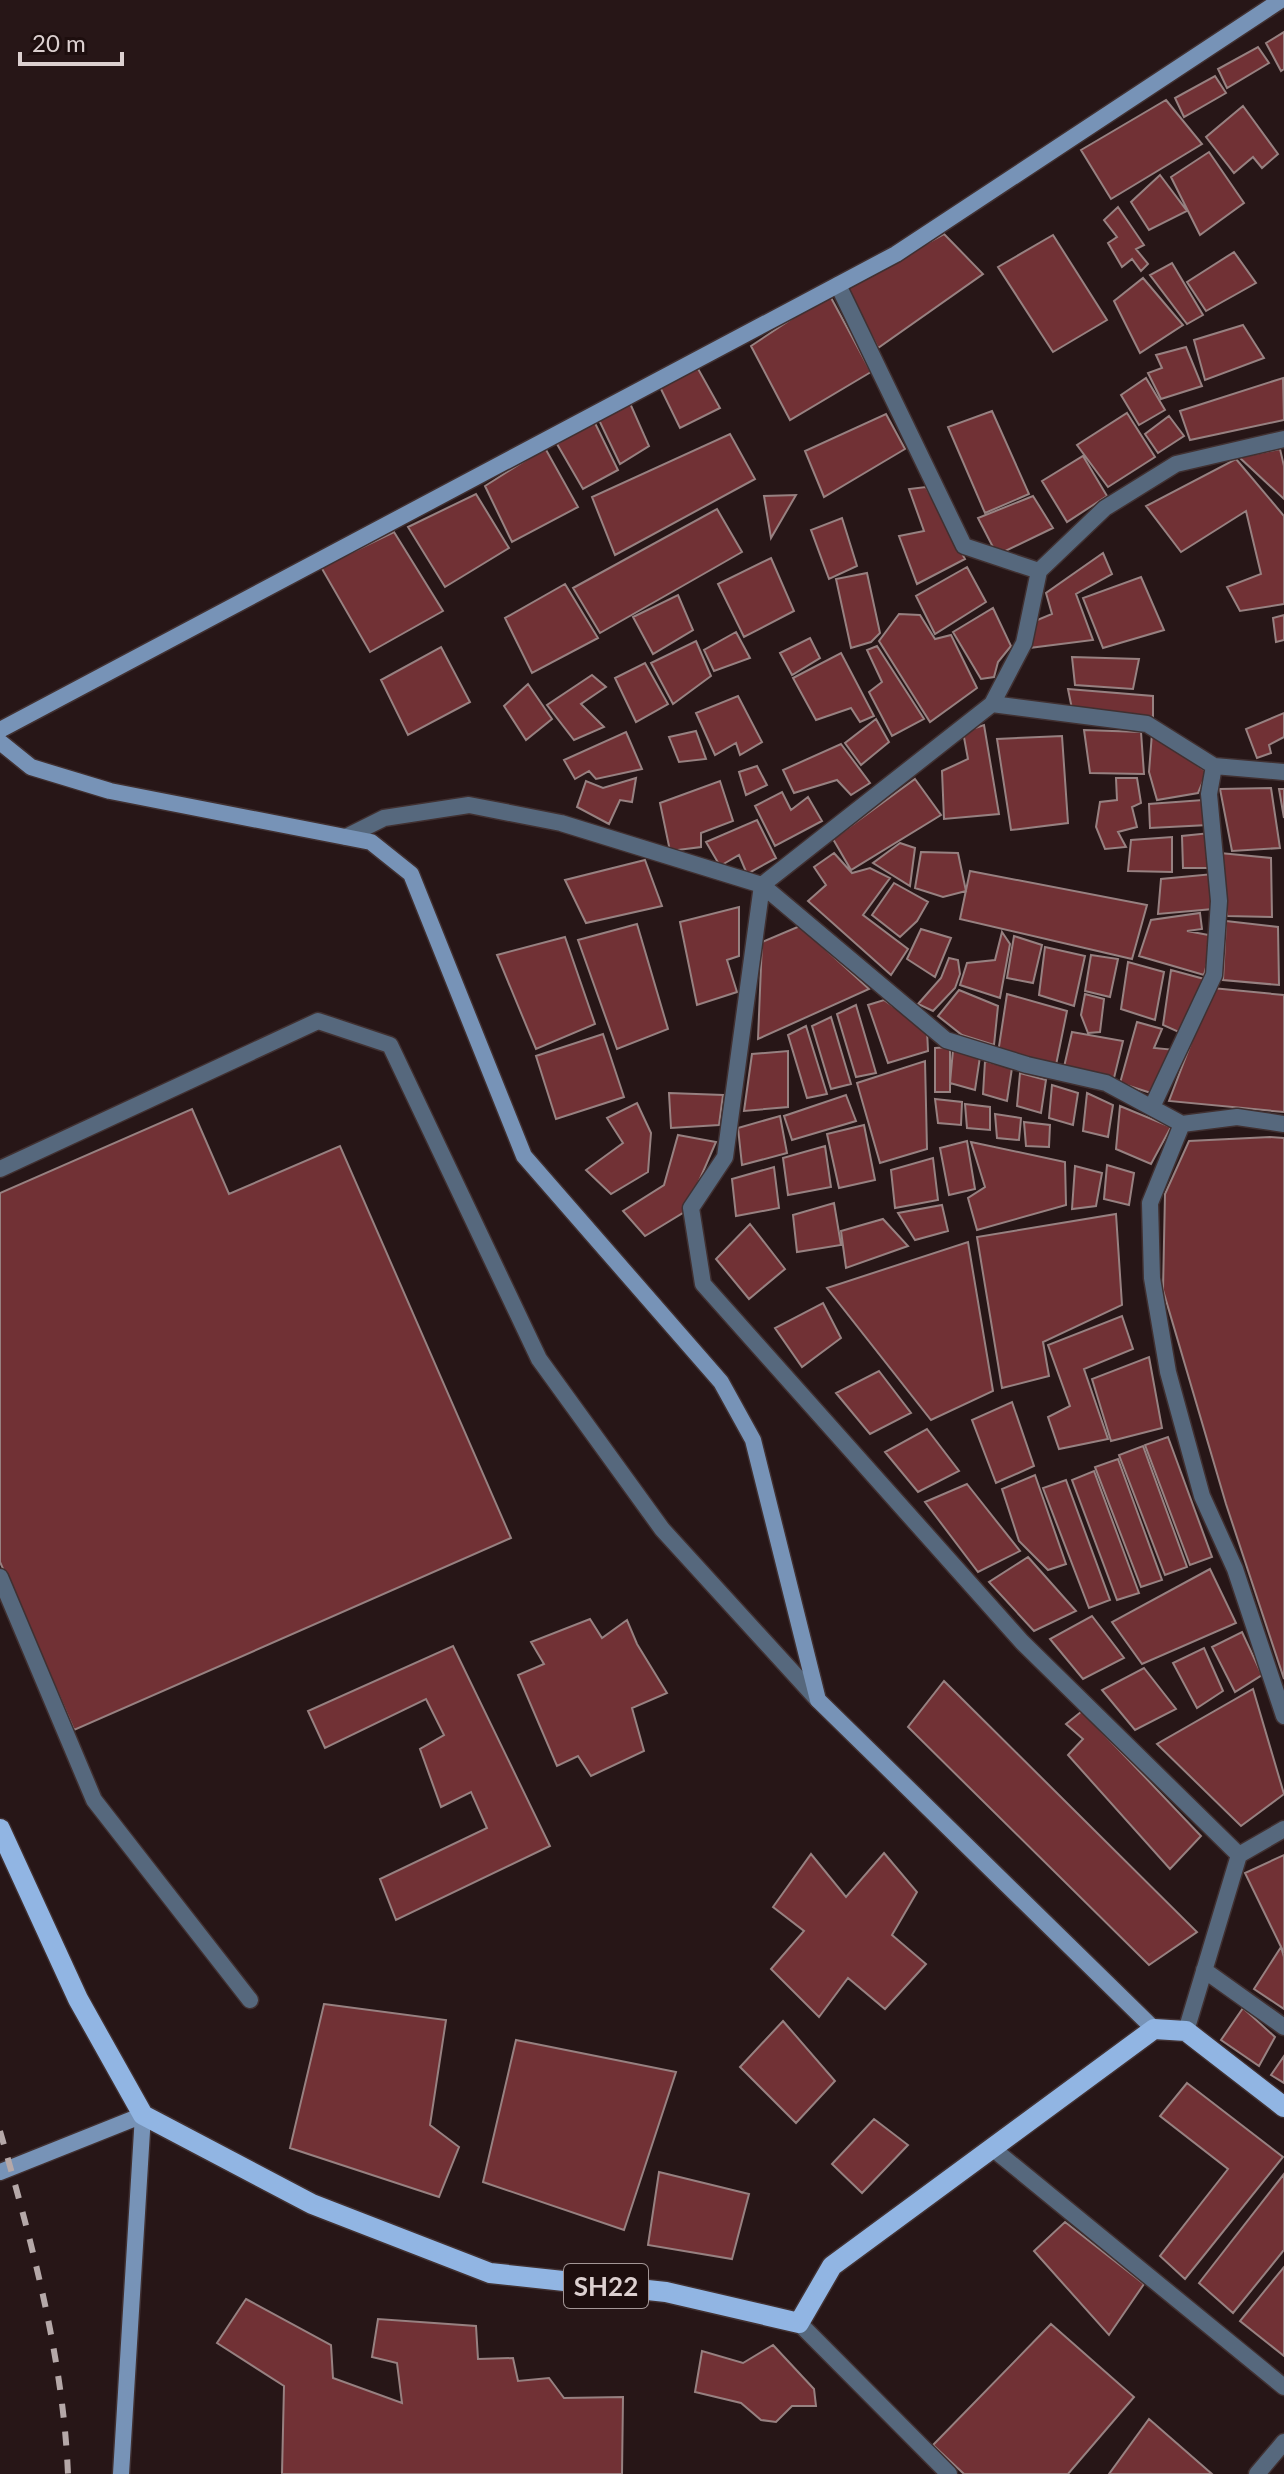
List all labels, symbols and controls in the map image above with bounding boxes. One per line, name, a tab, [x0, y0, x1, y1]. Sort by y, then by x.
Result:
scale bar	[20, 16, 122, 66]
text: 20 m	[32, 28, 86, 57]
road number: SH22	[564, 2264, 648, 2308]

